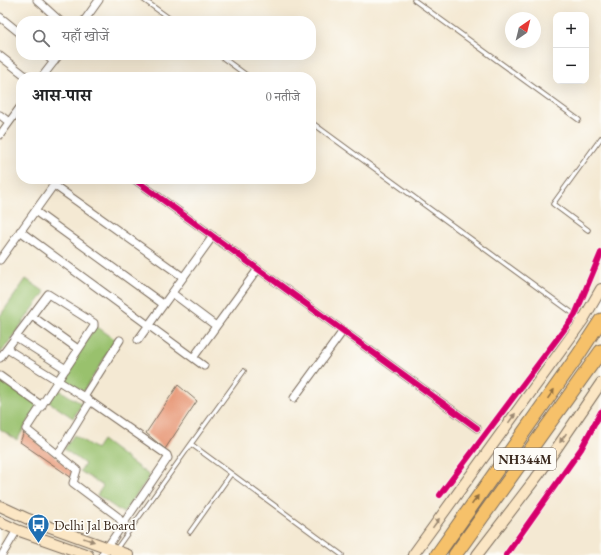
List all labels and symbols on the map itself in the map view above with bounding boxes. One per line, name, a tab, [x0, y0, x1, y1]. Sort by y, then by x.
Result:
north arrow	[505, 12, 541, 48]
one-way arrow	[547, 389, 555, 400]
one-way arrow	[508, 413, 517, 424]
one-way arrow	[559, 433, 567, 443]
road number: NH344M	[494, 448, 556, 470]
one-way arrow	[471, 495, 479, 506]
bus stop icon: Delhi Jal Board	[25, 512, 51, 545]
place label: Delhi Jal Board	[54, 516, 136, 534]
one-way arrow	[432, 518, 440, 529]
one-way arrow	[83, 538, 95, 544]

